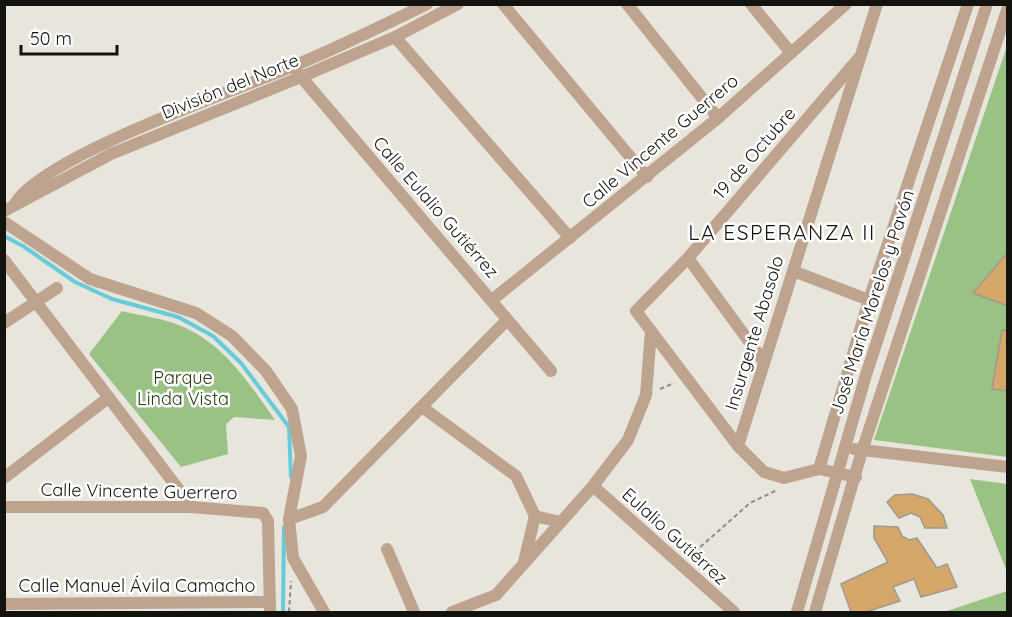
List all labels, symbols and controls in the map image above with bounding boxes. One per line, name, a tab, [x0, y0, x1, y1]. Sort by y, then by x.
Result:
scale bar	[21, 18, 117, 56]
text: 50 m	[30, 27, 72, 50]
street label: División del Norte	[158, 48, 302, 124]
street label: Calle Vincente Guerrero	[577, 69, 743, 213]
street label: 19 de Octubre	[708, 102, 800, 204]
street label: Calle Eulalio Gutiérrez	[368, 131, 504, 283]
street label: José María Morelos y Pavón	[825, 187, 919, 417]
district label: LA ESPERANZA II	[688, 219, 876, 245]
street label: Insurgente Abasolo	[720, 253, 788, 413]
park label: Parque Linda Vista	[137, 366, 229, 410]
street label: Calle Vincente Guerrero	[40, 478, 238, 504]
street label: Eulalio Gutiérrez	[617, 483, 733, 589]
street label: Calle Manuel Ávila Camacho	[19, 574, 255, 597]

